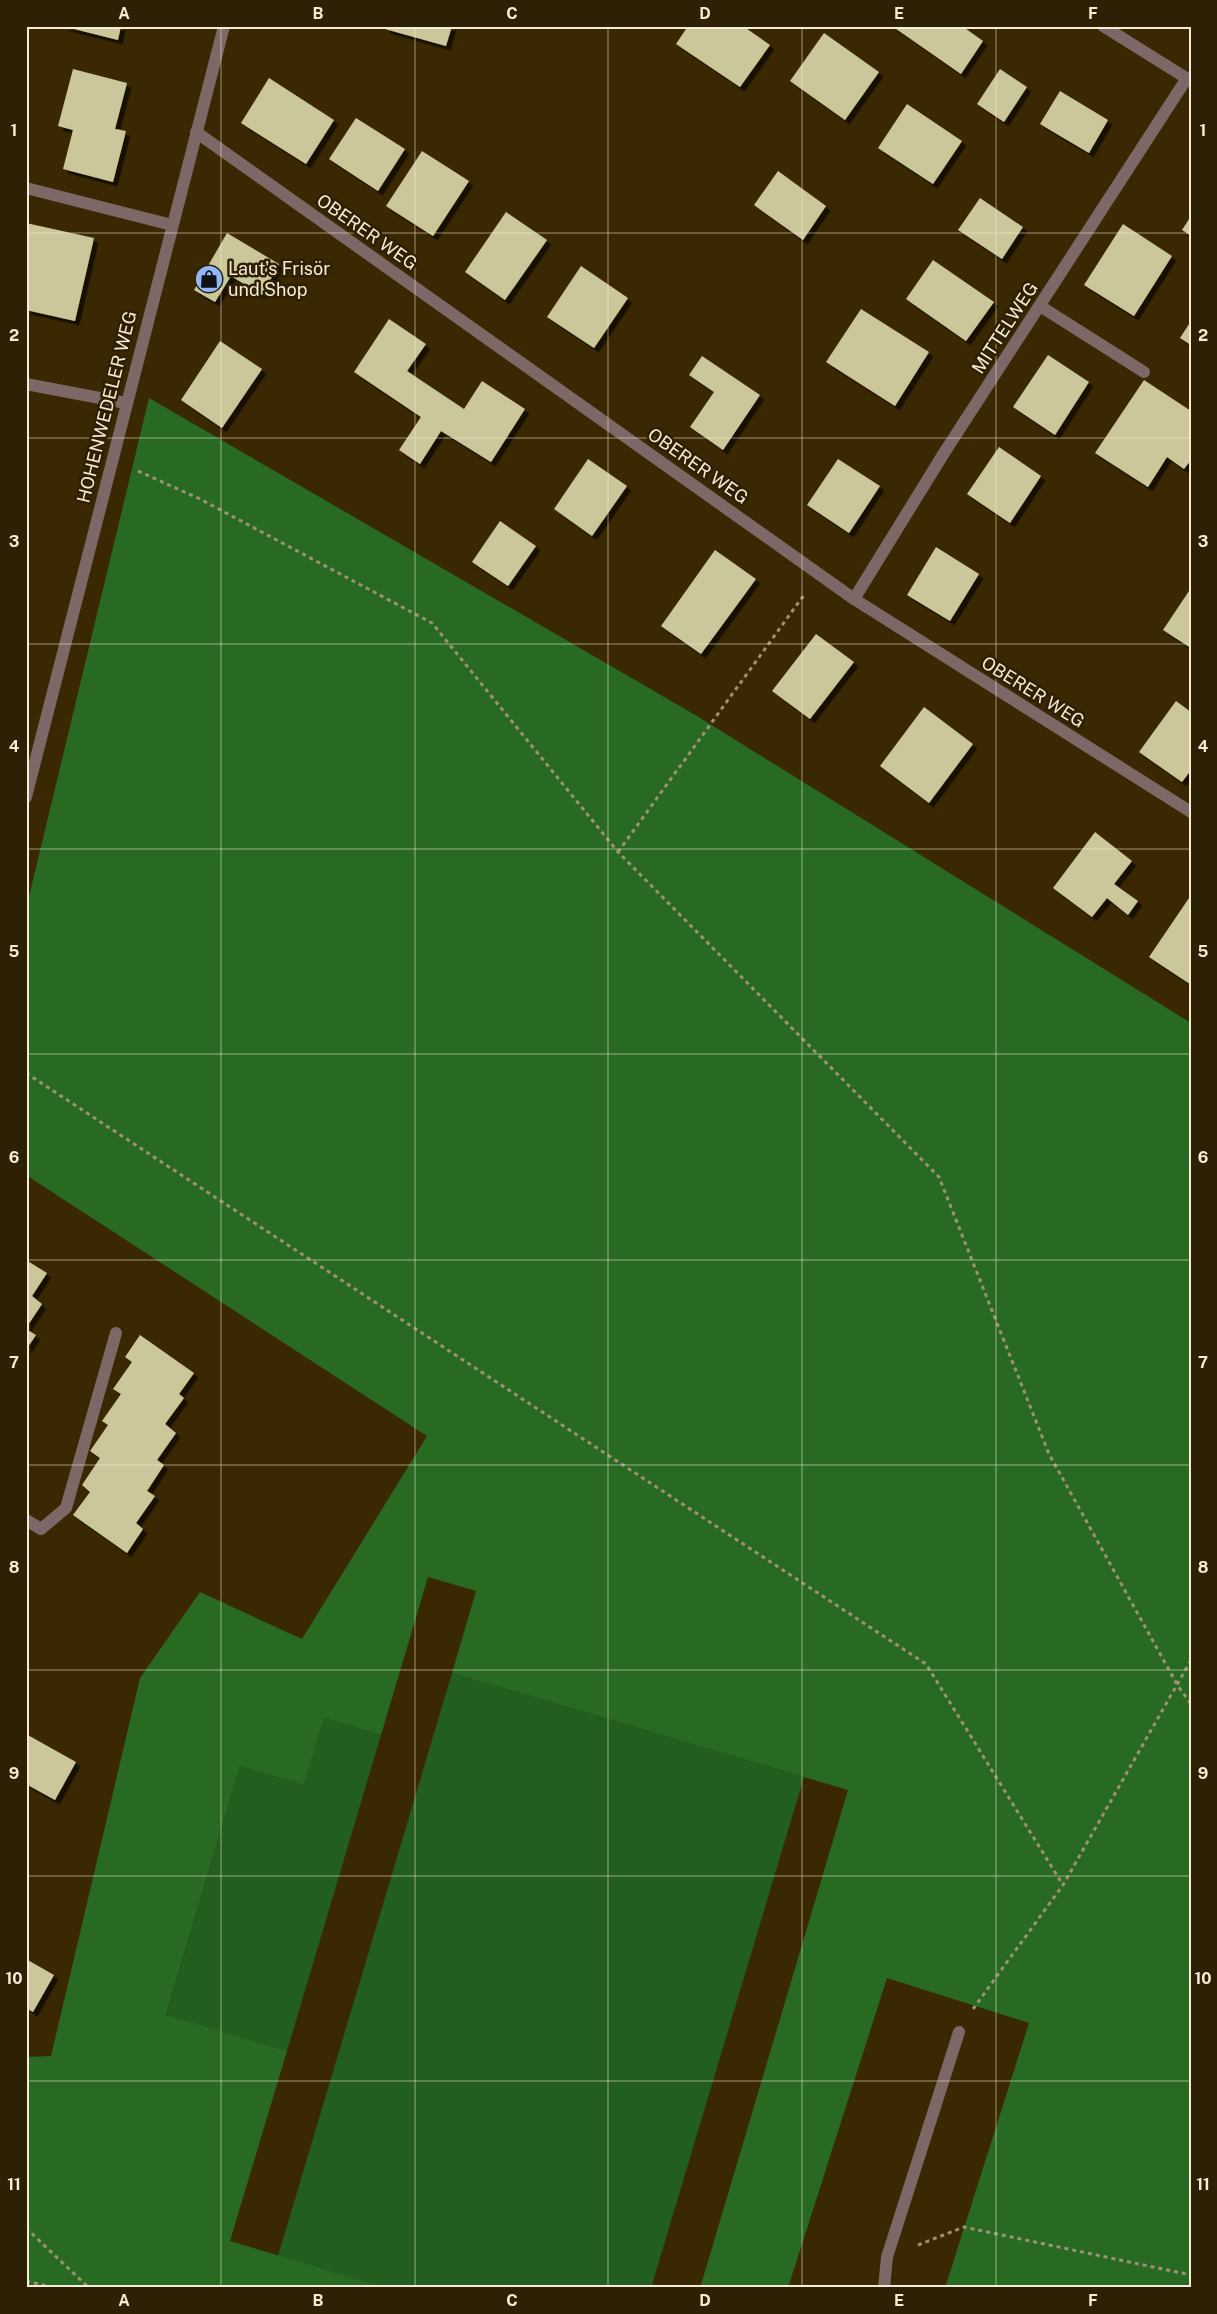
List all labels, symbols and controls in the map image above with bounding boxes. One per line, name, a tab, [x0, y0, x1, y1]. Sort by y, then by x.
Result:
text: A	[118, 4, 130, 23]
text: B	[313, 4, 324, 23]
text: C	[506, 4, 518, 23]
text: D	[699, 4, 711, 23]
text: E	[894, 4, 904, 23]
text: F	[1088, 4, 1098, 23]
text: 1	[11, 121, 17, 140]
text: 1	[1200, 121, 1206, 140]
street label: OBERER WEG	[313, 189, 422, 274]
place label: Laut's Frisör und Shop	[228, 258, 330, 300]
shop icon: Laut's Frisör und Shop	[194, 264, 224, 294]
street label: MITTELWEG	[967, 278, 1042, 377]
street label: HOHENWEDELER WEG	[72, 309, 141, 505]
text: 2	[9, 326, 19, 345]
text: 2	[1198, 326, 1208, 345]
street label: OBERER WEG	[644, 423, 753, 508]
text: 3	[9, 532, 19, 551]
text: 3	[1198, 532, 1208, 551]
street label: OBERER WEG	[978, 651, 1089, 732]
text: 4	[9, 737, 20, 756]
text: 4	[1198, 737, 1209, 756]
text: 5	[9, 942, 20, 961]
text: 5	[1198, 942, 1209, 961]
text: 6	[9, 1148, 19, 1167]
text: 6	[1198, 1148, 1208, 1167]
text: 7	[9, 1353, 19, 1372]
text: 7	[1198, 1353, 1208, 1372]
text: 8	[9, 1558, 20, 1577]
text: 8	[1198, 1558, 1209, 1577]
text: 9	[9, 1764, 19, 1783]
text: 9	[1198, 1764, 1208, 1783]
text: 10	[5, 1969, 23, 1988]
text: 10	[1194, 1969, 1212, 1988]
text: 11	[7, 2175, 21, 2194]
text: 11	[1196, 2175, 1210, 2194]
text: A	[118, 2291, 130, 2310]
text: B	[313, 2291, 324, 2310]
text: C	[506, 2291, 518, 2310]
text: D	[699, 2291, 711, 2310]
text: E	[894, 2291, 904, 2310]
text: F	[1088, 2291, 1098, 2310]

